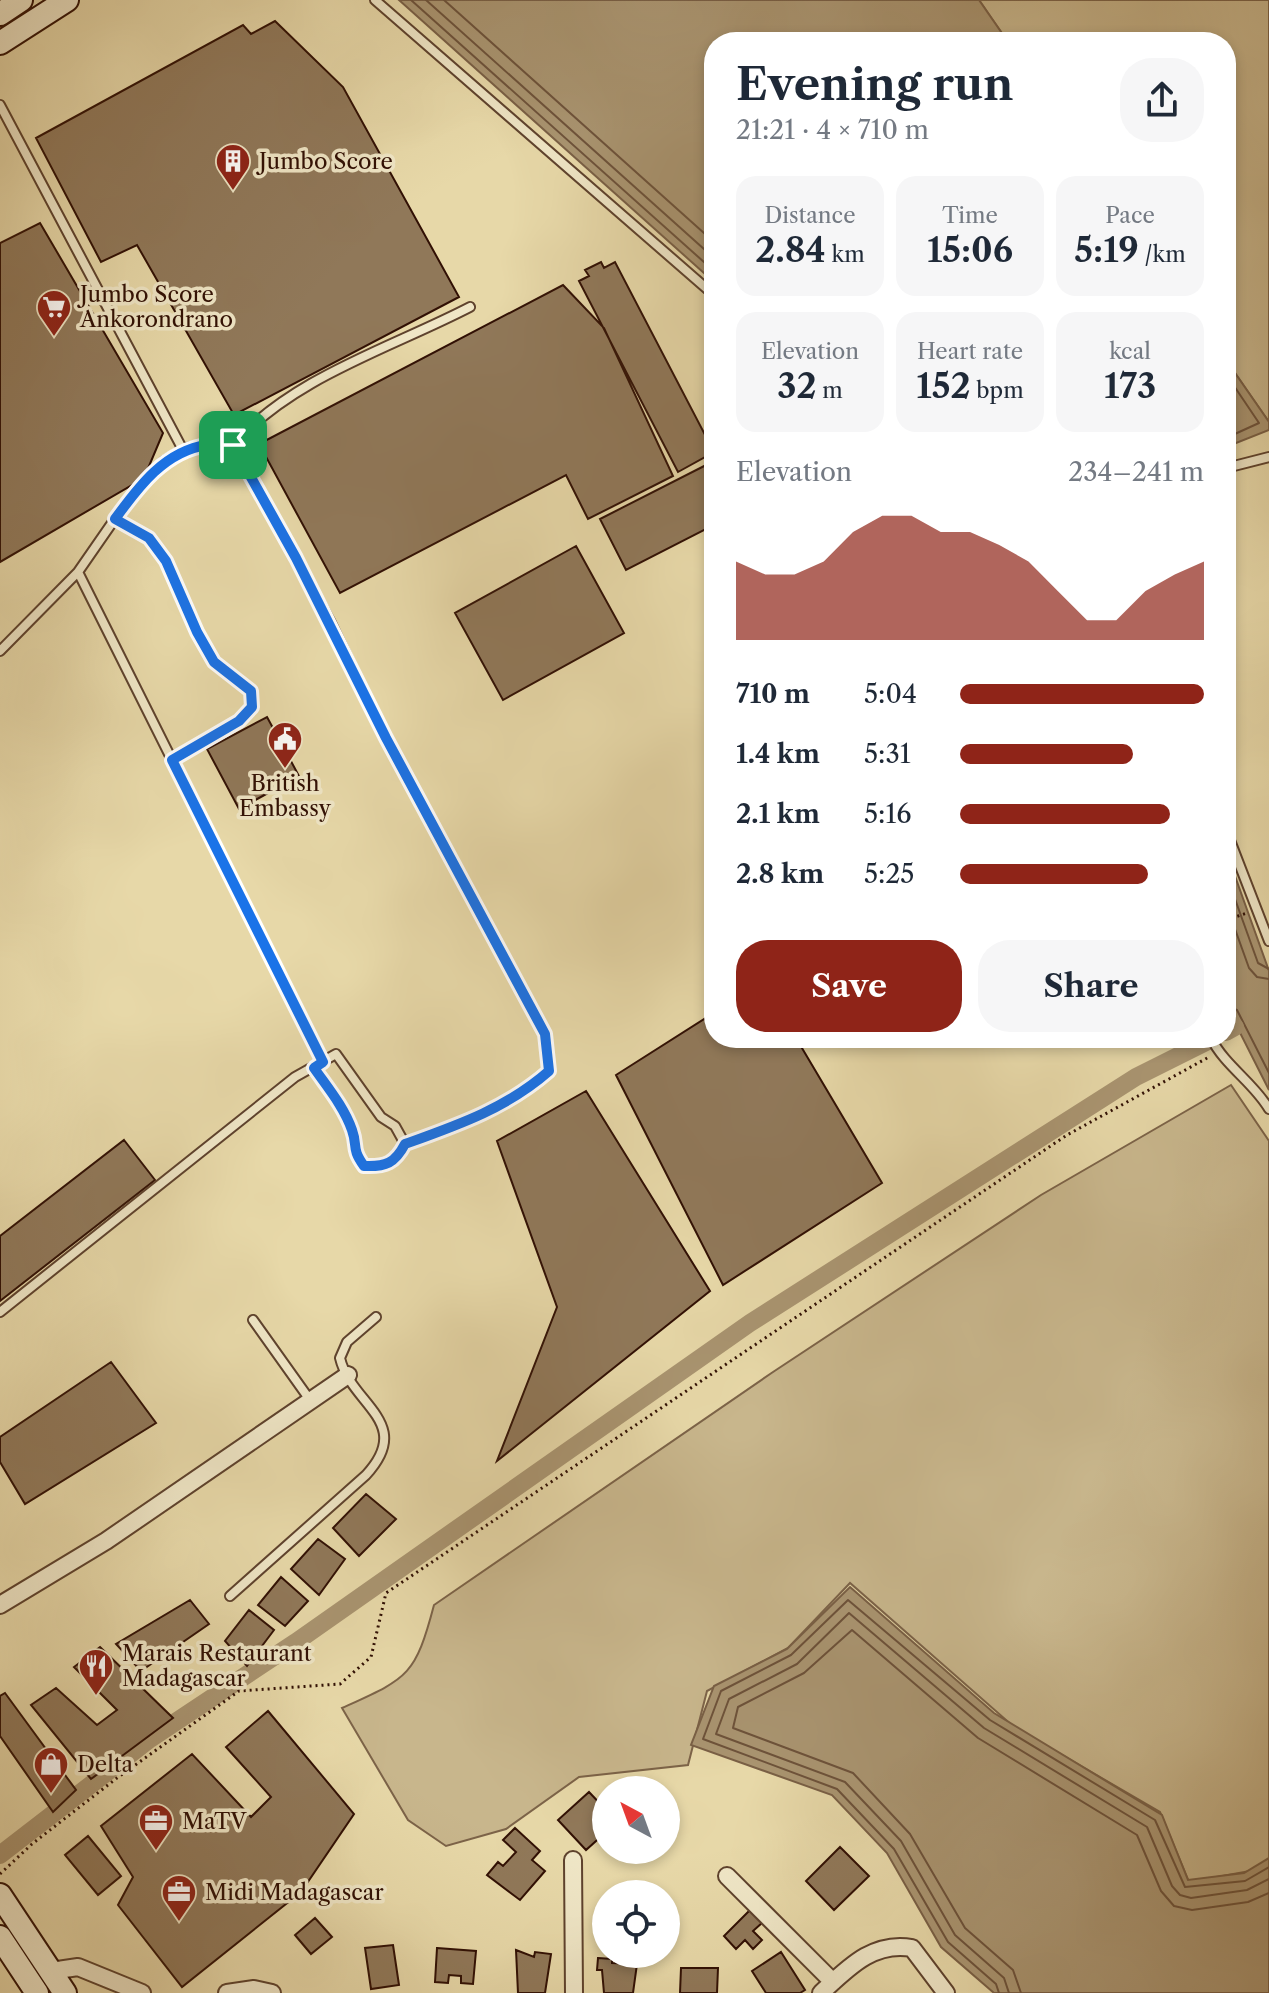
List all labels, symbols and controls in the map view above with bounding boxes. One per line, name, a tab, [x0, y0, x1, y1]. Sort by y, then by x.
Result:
text: Evening run	[736, 57, 1013, 111]
button: share	[1120, 58, 1204, 142]
text: 21:21 · 4 × 710 m	[736, 114, 929, 146]
building icon: Jumbo Score	[214, 142, 252, 192]
place label: Jumbo Score	[256, 148, 393, 175]
text: Distance	[764, 202, 856, 229]
text: Time	[942, 202, 998, 229]
text: Pace	[1105, 202, 1155, 229]
text: 2.84	[755, 229, 826, 271]
text: 15:06	[927, 229, 1013, 271]
text: 5:19	[1074, 229, 1139, 271]
text: km	[826, 241, 865, 268]
text: /km	[1139, 241, 1186, 268]
place label: Jumbo Score Ankorondrano	[77, 281, 233, 333]
supermarket icon: Jumbo Score Ankorondrano	[35, 288, 73, 338]
text: Elevation	[761, 338, 859, 365]
text: Heart rate	[917, 338, 1023, 365]
text: kcal	[1109, 338, 1151, 365]
text: 32	[777, 365, 816, 407]
text: 152	[916, 365, 970, 407]
text: 173	[1104, 365, 1156, 407]
text: m	[816, 377, 843, 404]
text: bpm	[970, 377, 1024, 404]
pin	[199, 411, 267, 479]
icon: arrive	[211, 423, 255, 467]
text: Elevation	[736, 456, 852, 488]
text: 234–241 m	[1068, 456, 1204, 488]
text: 710 m	[736, 678, 810, 710]
text: 5:04	[864, 678, 917, 710]
public building icon: British Embassy	[266, 720, 304, 770]
text: 1.4 km	[736, 738, 820, 770]
text: 5:31	[864, 738, 911, 770]
place label: British Embassy	[239, 770, 332, 822]
text: 2.1 km	[736, 798, 820, 830]
text: 5:16	[864, 798, 912, 830]
text: 2.8 km	[736, 858, 824, 890]
text: 5:25	[864, 858, 914, 890]
button: Save	[736, 940, 962, 1032]
button: Share	[978, 940, 1204, 1032]
place label: Marais Restaurant Madagascar	[122, 1640, 312, 1692]
restaurant icon: Marais Restaurant Madagascar	[77, 1647, 115, 1697]
shop icon: Delta	[32, 1745, 70, 1795]
place label: Delta	[77, 1751, 133, 1778]
north arrow	[592, 1776, 680, 1864]
map controls	[592, 1776, 680, 1968]
office icon: MaTV	[137, 1802, 175, 1852]
place label: MaTV	[182, 1808, 247, 1835]
office icon: Midi Madagascar	[160, 1873, 198, 1923]
place label: Midi Madagascar	[205, 1879, 384, 1906]
button: locate	[592, 1880, 680, 1968]

